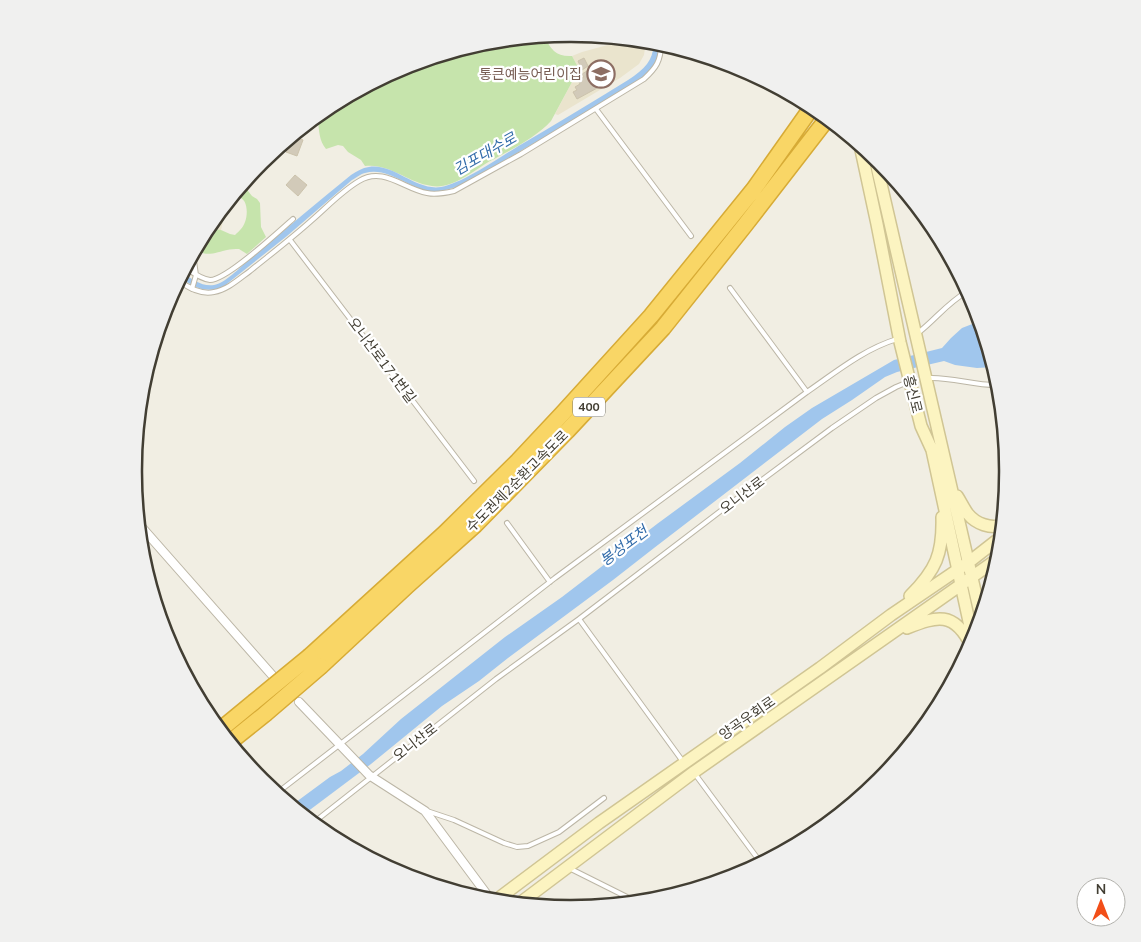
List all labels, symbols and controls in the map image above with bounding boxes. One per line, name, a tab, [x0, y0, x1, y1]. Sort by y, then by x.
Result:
school or university icon: 통큰예능어린이집	[586, 59, 616, 89]
place label: 통큰예능어린이집	[479, 65, 582, 84]
water label: 김포대수로	[450, 127, 521, 180]
street label: 오니산로171번길	[343, 314, 420, 407]
street label: 흥신로	[899, 373, 926, 415]
road number: 400	[573, 398, 605, 417]
street label: 수도권제2순환고속도로	[462, 426, 573, 537]
street label: 오니산로	[716, 472, 769, 518]
water label: 봉성포천	[596, 520, 654, 571]
street label: 양곡우회로	[715, 692, 779, 745]
street label: 오니산로	[389, 719, 442, 766]
north arrow	[1076, 877, 1126, 927]
text: N	[1096, 880, 1106, 899]

